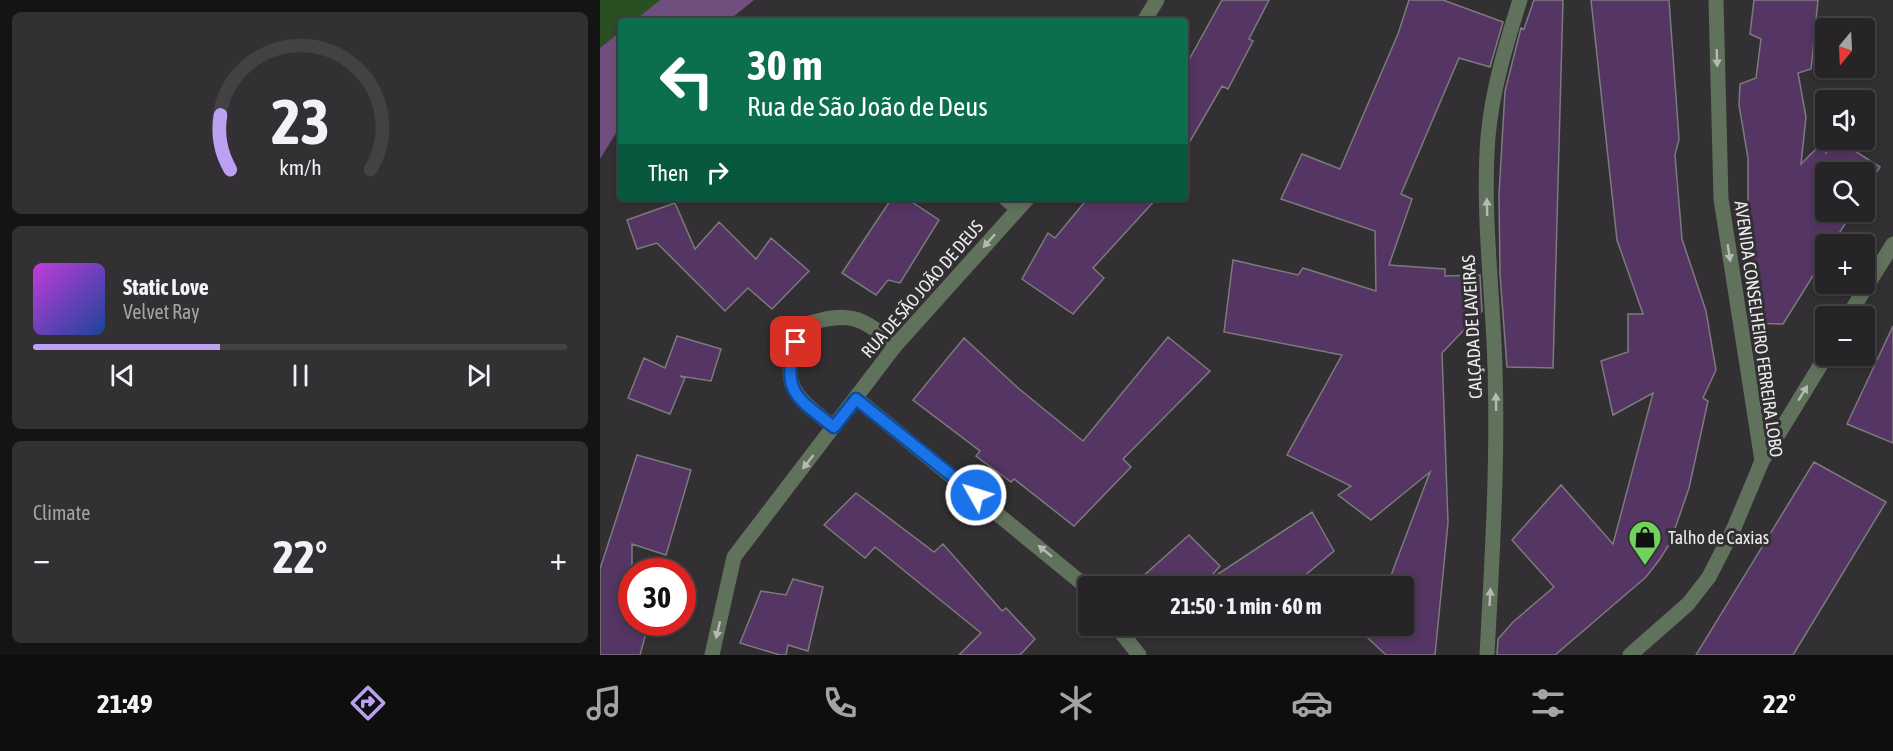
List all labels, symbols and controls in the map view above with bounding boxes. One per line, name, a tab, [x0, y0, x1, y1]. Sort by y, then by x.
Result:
north arrow	[1815, 18, 1875, 78]
map controls	[1815, 18, 1875, 366]
text: 30 m	[747, 41, 822, 89]
icon: left	[648, 42, 726, 120]
one-way arrow	[1712, 49, 1722, 68]
text: 23	[271, 86, 329, 157]
button: sound	[1815, 90, 1875, 150]
text: Rua de São João de Deus	[747, 91, 988, 122]
text: km/h	[279, 156, 321, 181]
icon: right	[701, 156, 734, 189]
text: Then	[648, 160, 689, 186]
button: search	[1815, 162, 1875, 222]
one-way arrow	[1482, 197, 1492, 216]
street label: AVENIDA CONSELHEIRO FERREIRA LOBO	[1731, 199, 1787, 459]
street label: RUA DE SÃO JOÃO DE DEUS	[857, 216, 988, 362]
one-way arrow	[982, 234, 996, 249]
button: +	[1815, 234, 1875, 294]
one-way arrow	[1725, 243, 1734, 262]
street label: CALÇADA DE LAVEIRAS	[1458, 254, 1486, 399]
text: Static Love	[123, 274, 209, 300]
text: Velvet Ray	[123, 300, 200, 323]
button: −	[1815, 306, 1875, 366]
pin	[770, 316, 821, 367]
icon: arrive	[779, 325, 812, 358]
icon: previous	[106, 359, 139, 392]
icon: pause	[284, 359, 317, 392]
icon: next	[462, 359, 495, 392]
one-way arrow	[1798, 385, 1809, 401]
one-way arrow	[1491, 392, 1500, 411]
one-way arrow	[802, 454, 814, 469]
position arrow	[944, 463, 1008, 527]
text: Climate	[33, 501, 90, 524]
shop icon: Talho de Caxias	[1627, 519, 1663, 566]
place label: Talho de Caxias	[1668, 527, 1769, 548]
text: 22°	[273, 531, 327, 583]
text: −	[33, 539, 50, 577]
text: +	[550, 539, 567, 577]
one-way arrow	[1037, 545, 1053, 558]
speed limit sign: 30	[618, 558, 696, 636]
one-way arrow	[1485, 587, 1494, 606]
text: 21:50 · 1 min · 60 m	[1170, 593, 1322, 619]
one-way arrow	[712, 621, 722, 639]
icon: directions	[347, 682, 389, 724]
icon: music	[583, 682, 625, 724]
icon: phone	[819, 682, 861, 724]
icon: climate	[1055, 682, 1097, 724]
icon: car	[1291, 682, 1333, 724]
icon: filters	[1527, 682, 1569, 724]
text: 21:49	[97, 688, 153, 719]
text: 22°	[1763, 688, 1796, 719]

